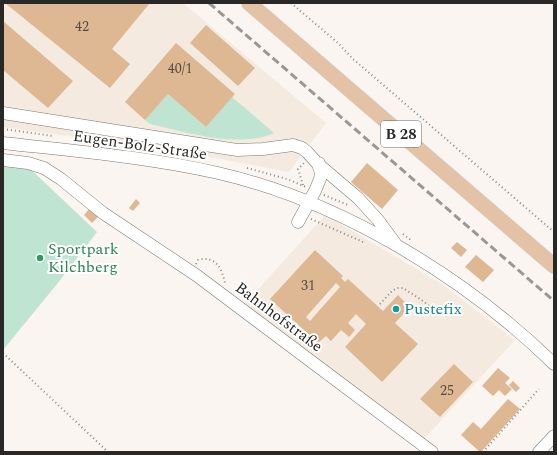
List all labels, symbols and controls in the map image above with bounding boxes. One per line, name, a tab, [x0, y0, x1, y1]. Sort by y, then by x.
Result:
house number: 42	[75, 16, 89, 37]
house number: 40/1	[168, 58, 192, 79]
road number: B 28	[381, 121, 421, 147]
street label: Eugen-Bolz-Straße	[71, 124, 209, 166]
place label: Sportpark Kilchberg	[48, 237, 119, 279]
marker: Sportpark Kilchberg	[35, 253, 45, 263]
house number: 31	[301, 275, 315, 296]
street label: Bahnhofstraße	[230, 276, 328, 358]
place label: Pustefix	[404, 297, 462, 321]
marker: Pustefix	[391, 304, 401, 314]
house number: 25	[440, 380, 454, 401]

